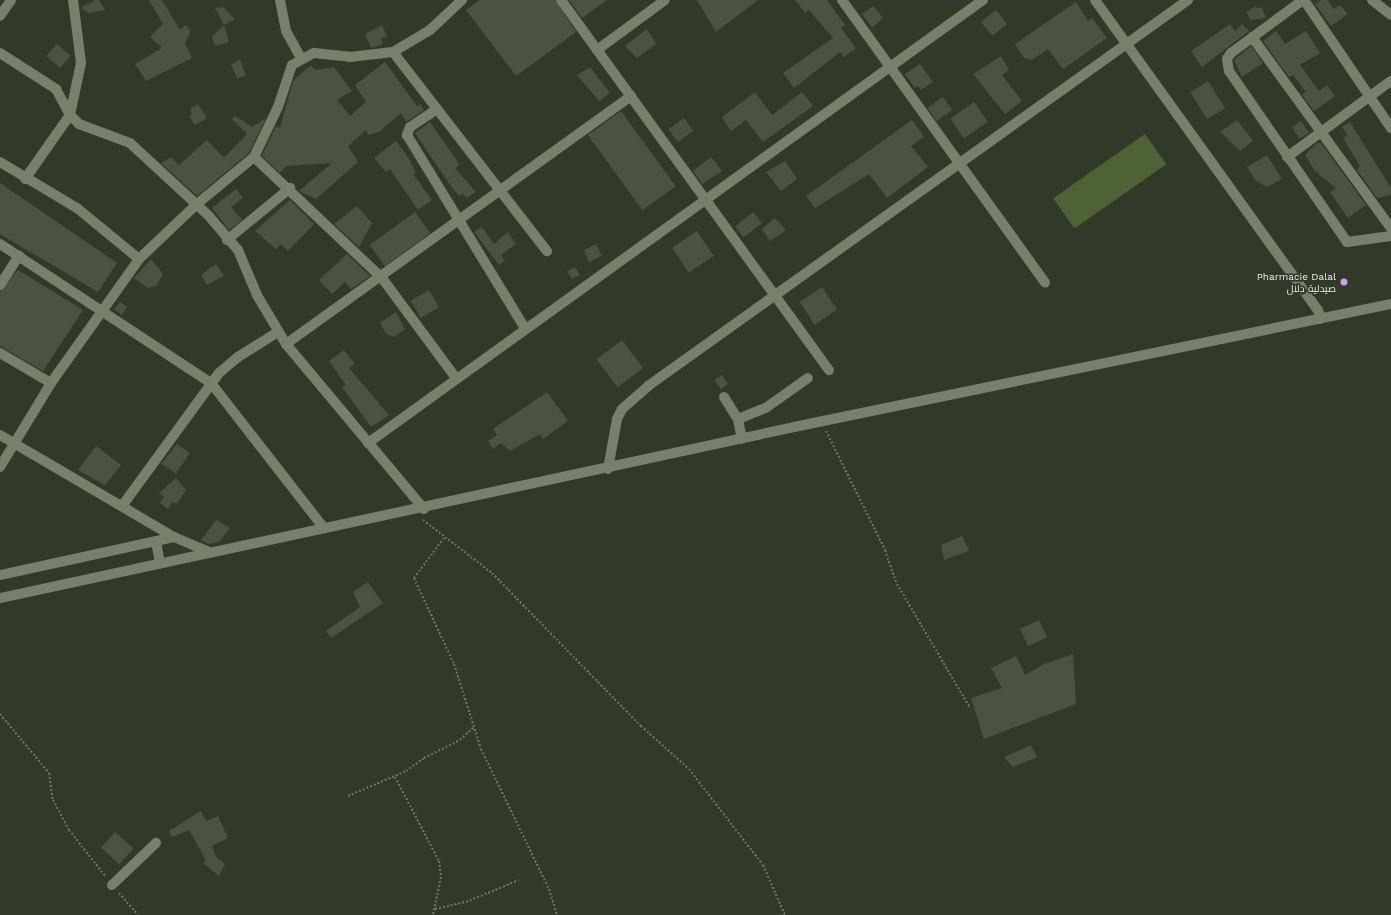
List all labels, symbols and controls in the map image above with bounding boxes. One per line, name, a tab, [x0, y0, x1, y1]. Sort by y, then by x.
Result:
place label: Pharmacie Dalal صيدلية دلال	[1257, 270, 1336, 294]
marker: Pharmacie Dalal صيدلية دلال	[1339, 277, 1349, 287]

